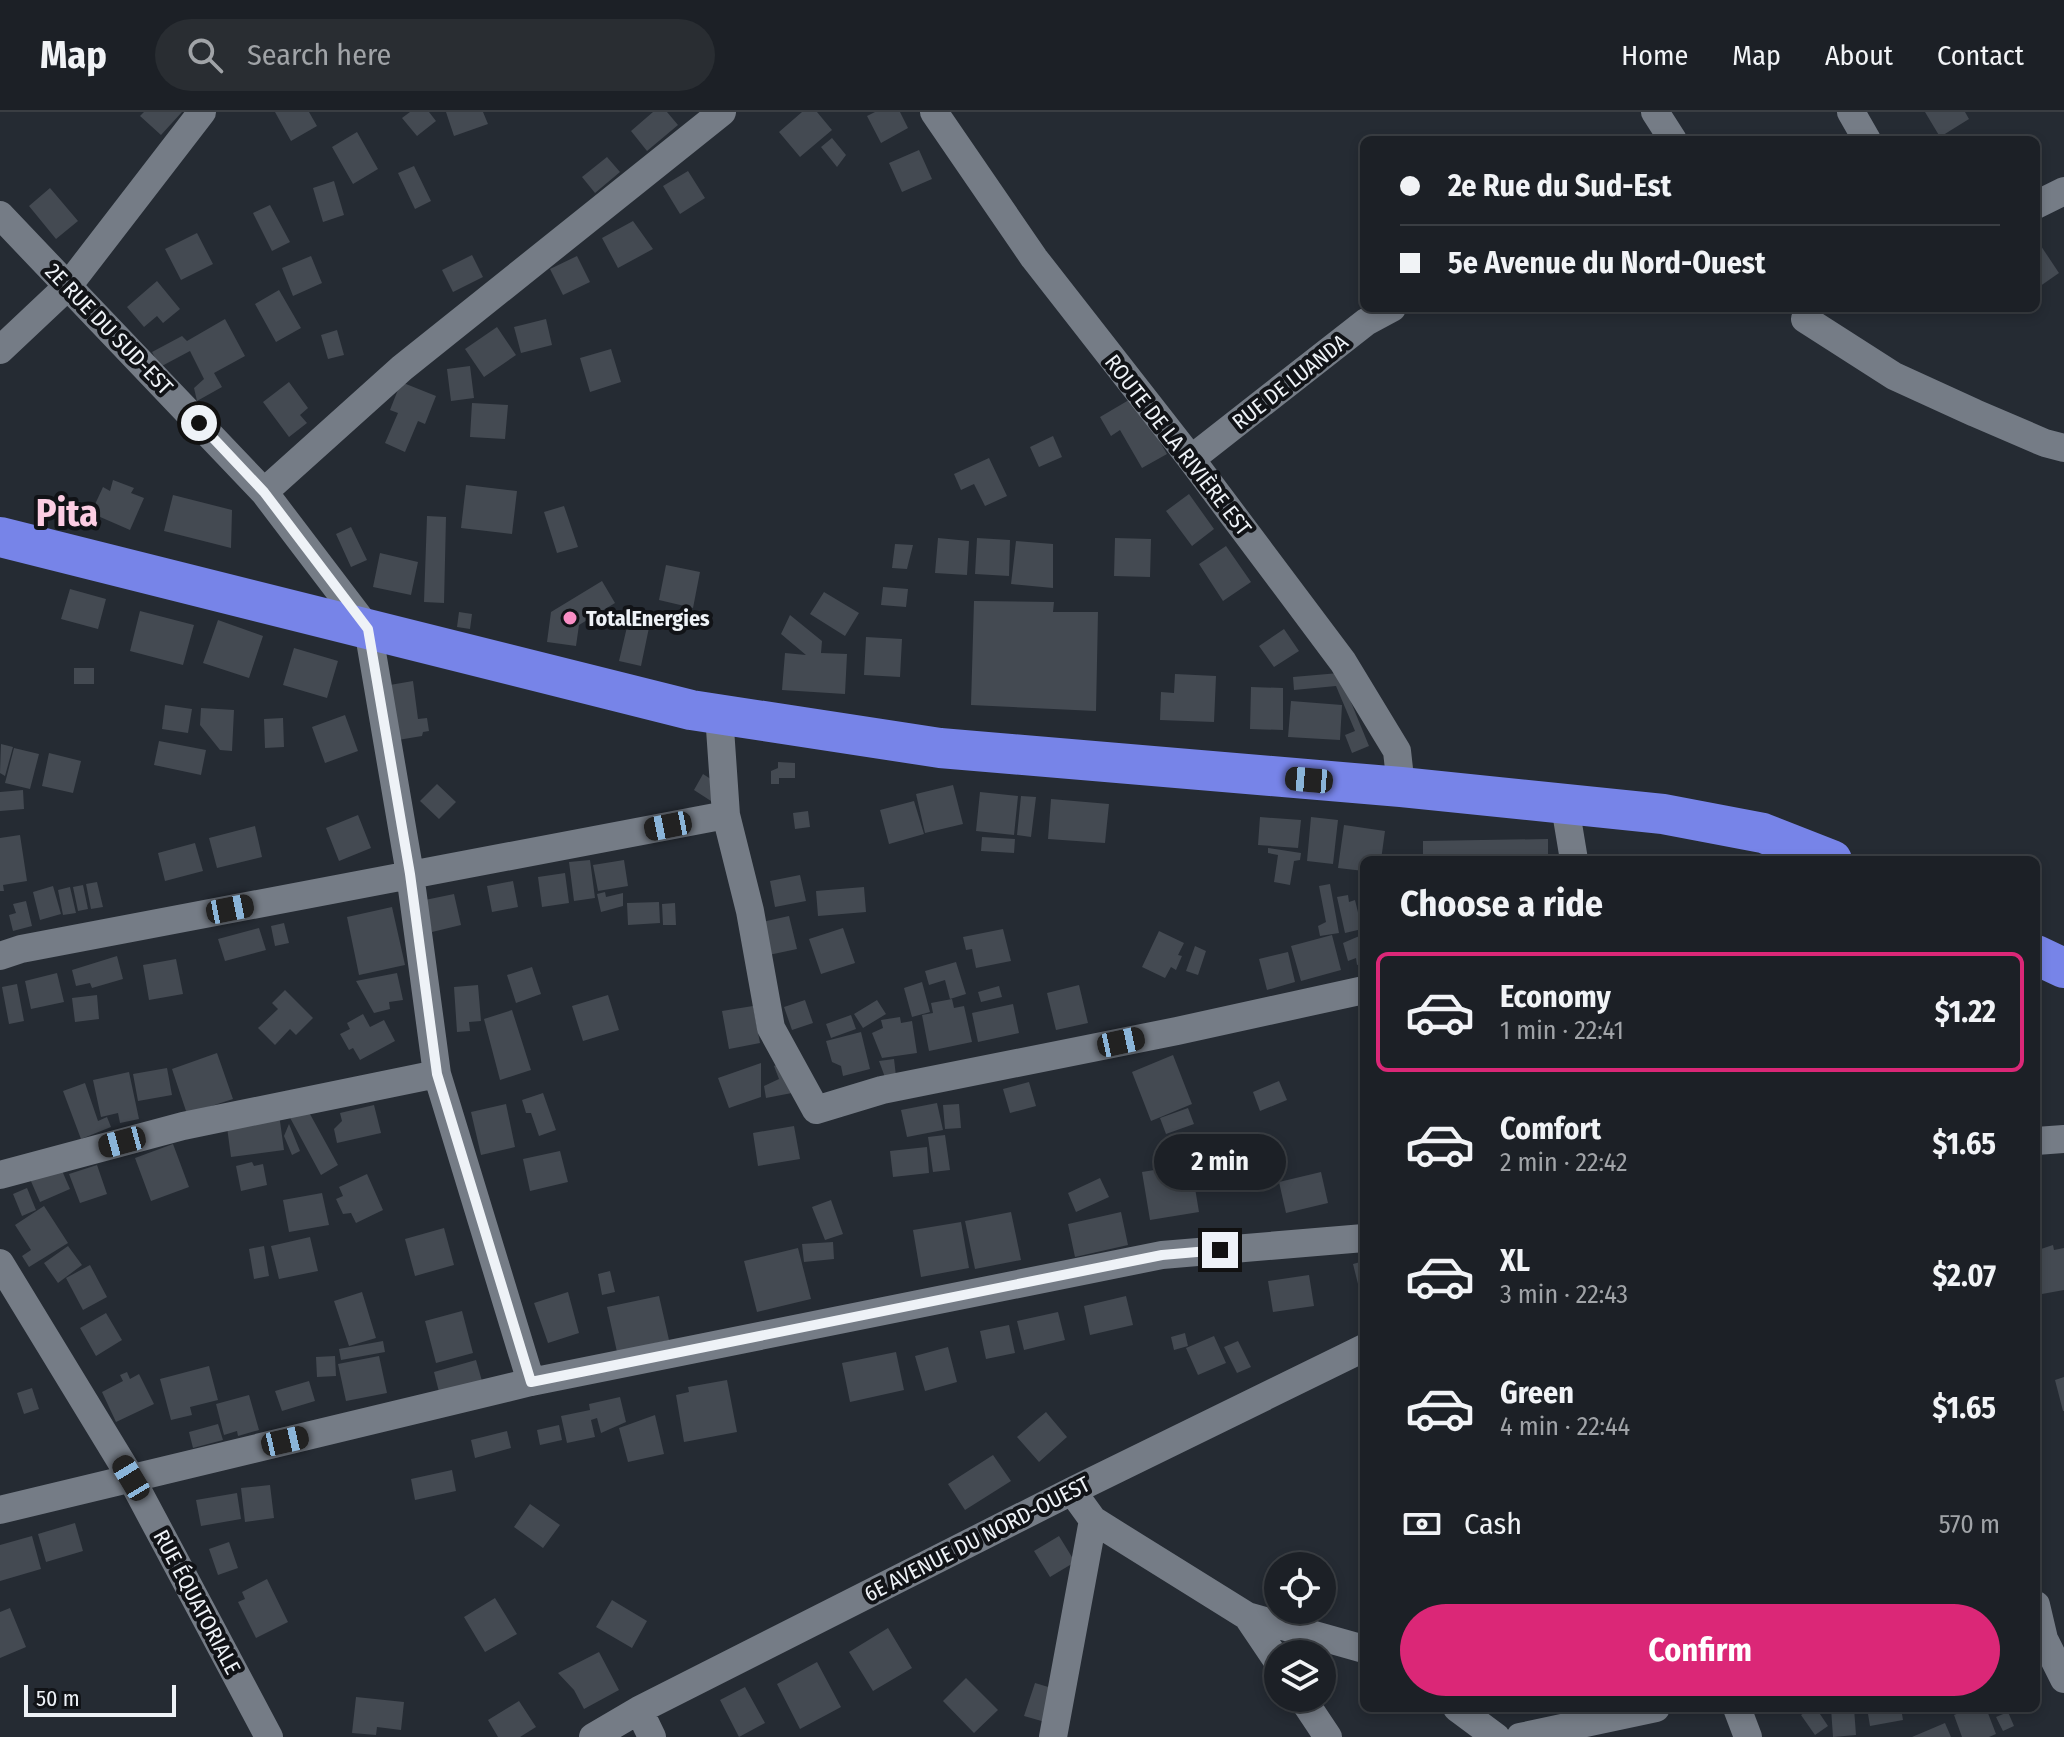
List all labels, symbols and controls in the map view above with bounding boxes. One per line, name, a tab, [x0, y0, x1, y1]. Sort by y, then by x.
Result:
search box	[155, 19, 715, 91]
text: Map	[40, 32, 107, 78]
icon: search	[183, 33, 227, 77]
text: Search here	[247, 37, 391, 73]
text: Home	[1621, 39, 1688, 72]
text: Map	[1732, 39, 1781, 72]
text: About	[1825, 39, 1893, 72]
text: Contact	[1937, 39, 2024, 72]
text: 2e Rue du Sud-Est	[1448, 168, 1671, 204]
text: 5e Avenue du Nord-Ouest	[1448, 245, 1766, 281]
street label: 2E RUE DU SUD-EST	[40, 258, 179, 401]
street label: RUE DE LUANDA	[1227, 328, 1354, 436]
street label: ROUTE DE LA RIVIÈRE EST	[1099, 349, 1258, 542]
route start	[181, 405, 217, 441]
district label: Pita	[36, 490, 98, 536]
place label: TotalEnergies	[586, 605, 710, 632]
marker: TotalEnergies	[561, 609, 579, 627]
car	[1284, 766, 1334, 794]
car	[642, 810, 694, 842]
text: Choose a ride	[1400, 882, 1603, 926]
car	[204, 893, 256, 925]
icon: car	[1404, 976, 1476, 1048]
text: Economy	[1500, 979, 1611, 1015]
text: $1.22	[1935, 994, 1996, 1030]
text: 1 min · 22:41	[1500, 1015, 1624, 1046]
car	[1095, 1025, 1147, 1059]
icon: car	[1404, 1108, 1476, 1180]
text: Comfort	[1500, 1111, 1601, 1147]
car	[96, 1124, 148, 1160]
text: $1.65	[1933, 1126, 1996, 1162]
callout: 2 min	[1154, 1134, 1286, 1190]
text: 2 min	[1191, 1146, 1249, 1177]
text: 2 min · 22:42	[1500, 1147, 1628, 1178]
route end	[1202, 1232, 1238, 1268]
icon: car	[1404, 1240, 1476, 1312]
text: XL	[1500, 1243, 1530, 1279]
text: $2.07	[1932, 1258, 1996, 1294]
text: 3 min · 22:43	[1500, 1279, 1628, 1310]
icon: car	[1404, 1372, 1476, 1444]
text: Green	[1500, 1375, 1574, 1411]
text: $1.65	[1933, 1390, 1996, 1426]
text: 4 min · 22:44	[1500, 1411, 1630, 1442]
car	[259, 1424, 311, 1458]
car	[108, 1451, 154, 1505]
street label: 6E AVENUE DU NORD-OUEST	[860, 1470, 1095, 1608]
icon: cash	[1400, 1502, 1444, 1546]
text: Cash	[1464, 1506, 1522, 1542]
text: 570 m	[1939, 1509, 2000, 1540]
street label: RUE ÉQUATORIALE	[148, 1525, 246, 1679]
map controls	[1264, 1552, 1336, 1712]
button: locate	[1264, 1552, 1336, 1624]
button: Confirm	[1400, 1604, 2000, 1696]
button: layers	[1264, 1640, 1336, 1712]
scale bar	[24, 1681, 176, 1717]
text: 50 m	[36, 1685, 80, 1712]

